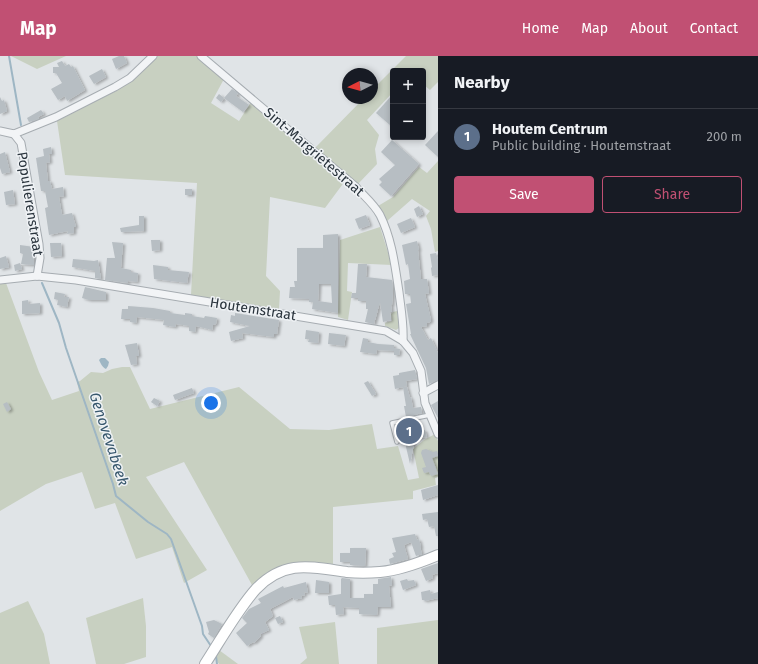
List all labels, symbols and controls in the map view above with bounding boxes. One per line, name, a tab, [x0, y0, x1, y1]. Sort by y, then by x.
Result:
text: Map	[20, 17, 57, 40]
text: Home	[522, 20, 559, 37]
text: Map	[581, 20, 608, 37]
text: About	[630, 20, 668, 37]
text: Contact	[690, 20, 738, 37]
north arrow	[342, 68, 378, 104]
map controls	[390, 68, 426, 140]
button: +	[390, 68, 426, 104]
text: Nearby	[454, 72, 509, 93]
street label: Sint-Margrietestraat	[260, 104, 368, 201]
button: −	[390, 104, 426, 140]
text: Houtem Centrum	[492, 120, 608, 138]
text: 1	[464, 129, 470, 144]
text: 200 m	[706, 129, 742, 144]
text: Public building · Houtemstraat	[492, 138, 671, 153]
street label: Populierenstraat	[13, 151, 47, 258]
button: Save	[454, 176, 594, 213]
button: Share	[602, 176, 742, 213]
street label: Houtemstraat	[209, 294, 298, 324]
water label: Genovevabeek	[85, 390, 133, 488]
your location	[201, 393, 221, 413]
pin: 1	[396, 416, 422, 446]

